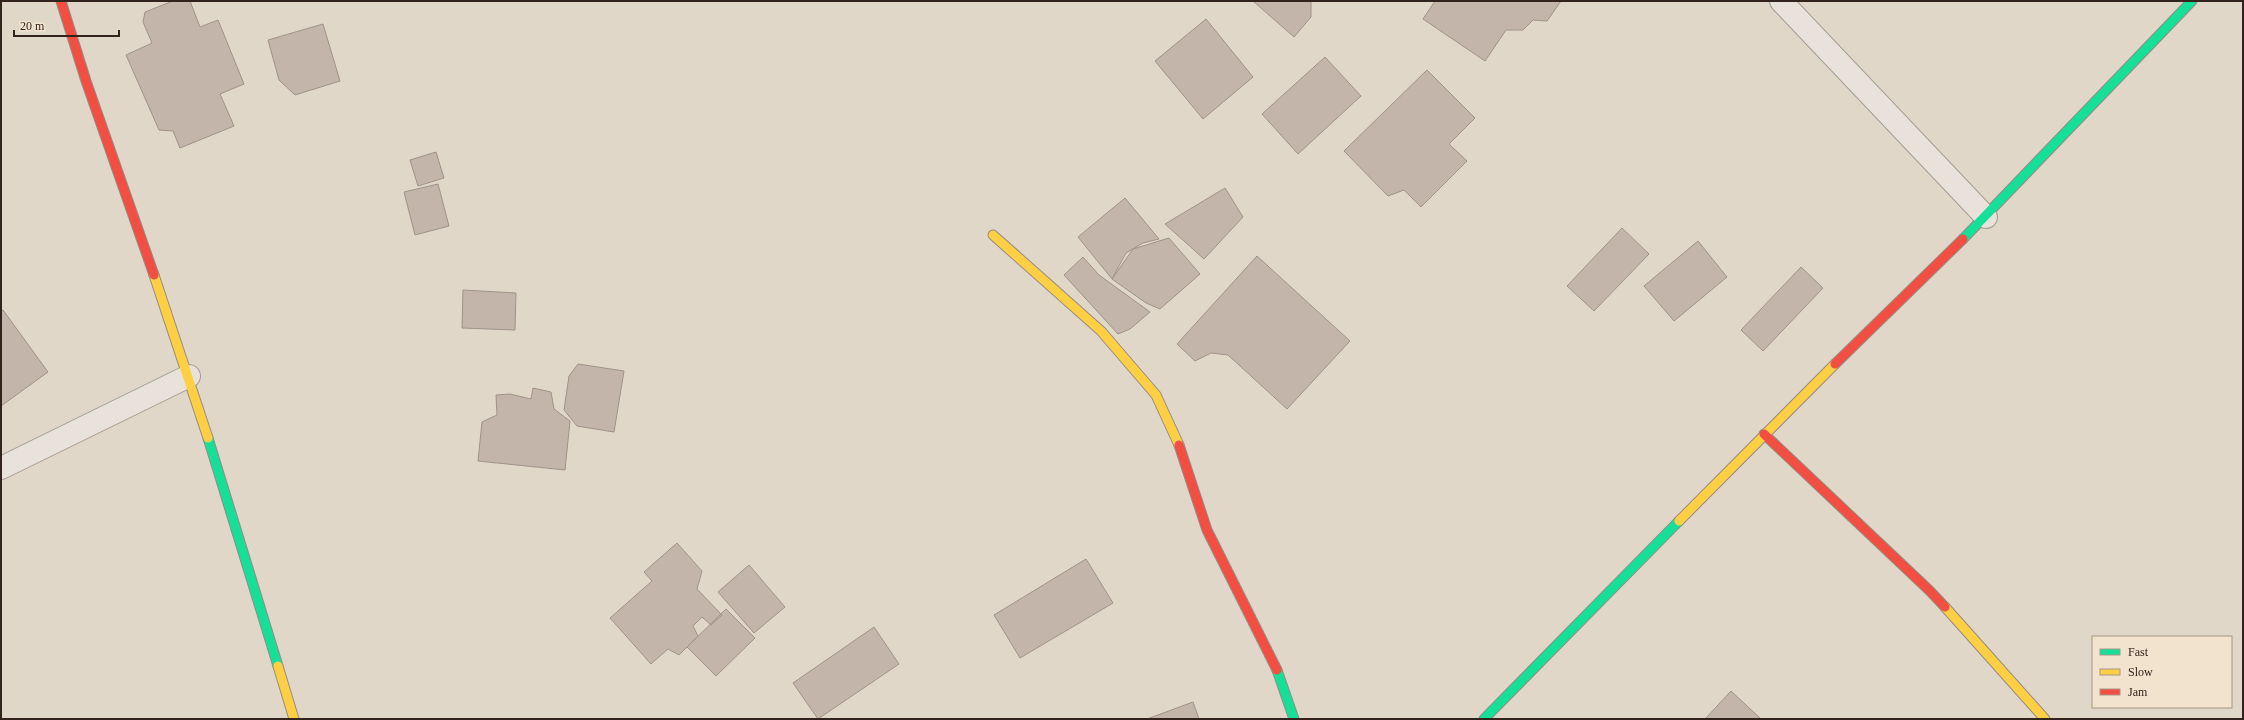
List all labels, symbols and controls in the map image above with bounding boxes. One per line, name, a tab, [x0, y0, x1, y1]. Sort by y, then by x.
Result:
scale bar	[14, 12, 119, 38]
text: 20 m	[20, 19, 45, 33]
legend	[2092, 636, 2232, 708]
text: Fast	[2128, 645, 2149, 659]
text: Slow	[2128, 665, 2153, 679]
text: Jam	[2128, 685, 2148, 699]

